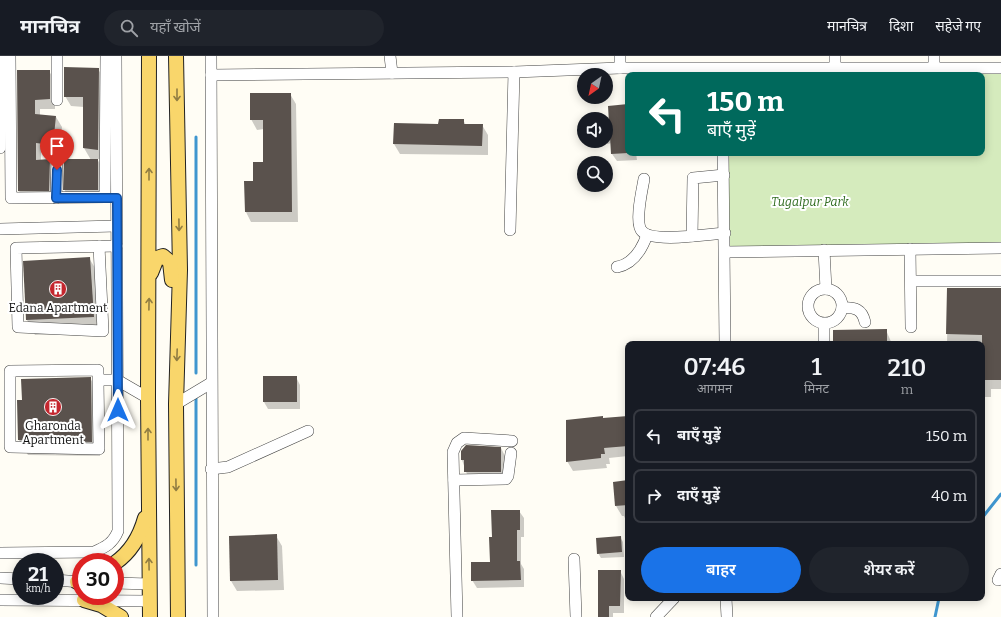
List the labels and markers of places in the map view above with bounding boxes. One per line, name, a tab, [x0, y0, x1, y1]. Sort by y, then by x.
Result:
pin	[40, 129, 74, 170]
building icon: Edana Apartment	[48, 279, 68, 299]
place label: Edana Apartment	[9, 301, 108, 315]
building icon: Gharonda Apartment	[43, 397, 63, 417]
place label: Gharonda Apartment	[22, 419, 84, 447]

